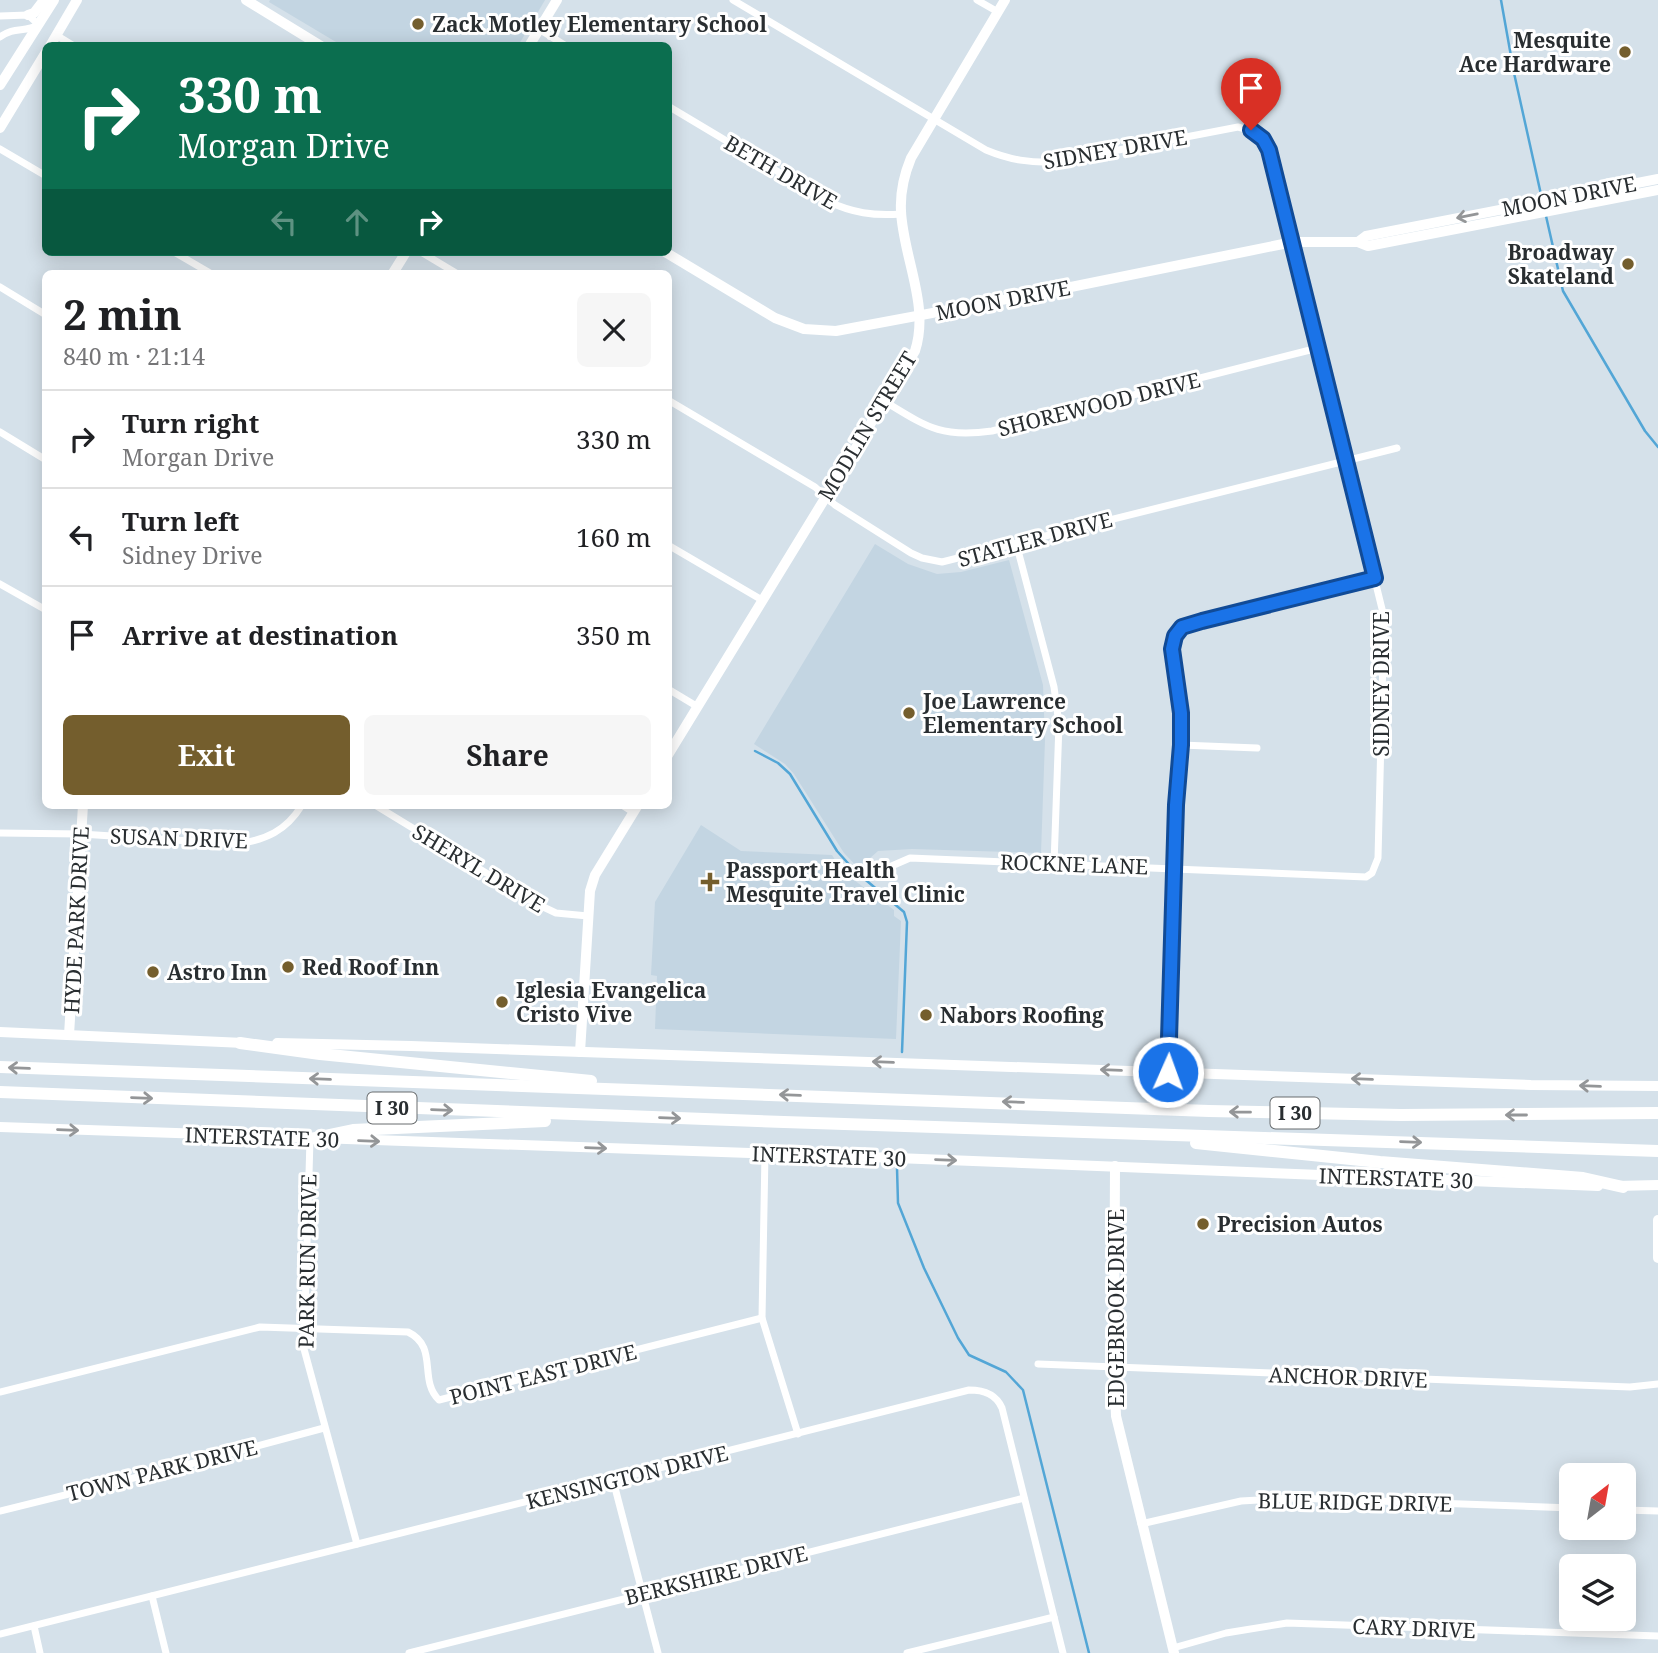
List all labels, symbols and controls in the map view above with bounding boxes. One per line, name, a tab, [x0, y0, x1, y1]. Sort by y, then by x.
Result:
place label: Zack Motley Elementary School	[432, 10, 767, 38]
marker: Zack Motley Elementary School	[410, 16, 426, 32]
place label: Mesquite Ace Hardware	[1459, 26, 1611, 78]
marker: Mesquite Ace Hardware	[1617, 44, 1633, 60]
pin	[1221, 58, 1281, 130]
text: 330 m	[178, 61, 322, 127]
icon: arrive	[1232, 69, 1270, 107]
icon: right	[63, 70, 154, 161]
street label: SIDNEY DRIVE	[1041, 123, 1189, 175]
text: Morgan Drive	[178, 124, 390, 167]
street label: BETH DRIVE	[720, 128, 842, 216]
street label: MOON DRIVE	[1499, 169, 1639, 223]
icon: left	[265, 203, 303, 241]
icon: ahead	[338, 203, 376, 241]
icon: right	[411, 203, 449, 241]
one-way arrow	[1456, 210, 1479, 223]
place label: Broadway Skateland	[1507, 238, 1615, 290]
marker: Broadway Skateland	[1620, 256, 1636, 272]
street label: MOON DRIVE	[933, 273, 1073, 327]
text: 2 min	[63, 285, 182, 342]
button: close	[577, 293, 651, 367]
text: 840 m · 21:14	[63, 340, 205, 372]
street label: MODLIN STREET	[811, 346, 923, 506]
street label: SHOREWOOD DRIVE	[995, 365, 1203, 443]
text: Turn right	[122, 405, 259, 441]
icon: right	[63, 420, 101, 458]
text: 330 m	[576, 421, 651, 457]
text: Morgan Drive	[122, 441, 274, 473]
text: Turn left	[122, 503, 239, 539]
street label: STATLER DRIVE	[955, 505, 1115, 573]
icon: left	[63, 518, 101, 556]
text: 160 m	[576, 519, 651, 555]
text: Sidney Drive	[122, 539, 263, 571]
street label: SIDNEY DRIVE	[1367, 611, 1395, 757]
icon: arrive	[63, 616, 101, 654]
text: Arrive at destination	[122, 617, 398, 653]
text: 350 m	[576, 617, 651, 653]
place label: Joe Lawrence Elementary School	[922, 687, 1124, 739]
marker: Joe Lawrence Elementary School	[901, 705, 917, 721]
button: Exit	[63, 715, 350, 795]
button: Share	[364, 715, 651, 795]
street label: SHERYL DRIVE	[408, 817, 550, 919]
street label: SUSAN DRIVE	[110, 822, 248, 854]
street label: HYDE PARK DRIVE	[57, 825, 95, 1015]
street label: ROCKNE LANE	[1000, 847, 1148, 881]
place label: Passport Health Mesquite Travel Clinic	[726, 856, 965, 908]
marker: Passport Health Mesquite Travel Clinic	[700, 872, 720, 892]
place label: Red Roof Inn	[302, 953, 439, 981]
place label: Astro Inn	[167, 958, 267, 986]
marker: Red Roof Inn	[280, 959, 296, 975]
marker: Astro Inn	[145, 964, 161, 980]
place label: Iglesia Evangelica Cristo Vive	[516, 976, 706, 1028]
marker: Iglesia Evangelica Cristo Vive	[494, 994, 510, 1010]
place label: Nabors Roofing	[940, 1001, 1104, 1029]
marker: Nabors Roofing	[918, 1007, 934, 1023]
position arrow	[1131, 1035, 1205, 1109]
one-way arrow	[872, 1056, 895, 1069]
one-way arrow	[8, 1061, 31, 1074]
one-way arrow	[1099, 1063, 1122, 1077]
one-way arrow	[308, 1072, 331, 1085]
one-way arrow	[1351, 1073, 1374, 1086]
one-way arrow	[1579, 1080, 1602, 1093]
one-way arrow	[779, 1088, 802, 1101]
one-way arrow	[130, 1091, 153, 1104]
road number: I 30	[368, 1092, 416, 1124]
one-way arrow	[1001, 1096, 1024, 1109]
road number: I 30	[1270, 1098, 1320, 1128]
one-way arrow	[431, 1103, 454, 1116]
one-way arrow	[1229, 1105, 1252, 1118]
one-way arrow	[1505, 1108, 1528, 1122]
one-way arrow	[658, 1112, 681, 1125]
street label: INTERSTATE 30	[184, 1120, 340, 1154]
one-way arrow	[56, 1123, 79, 1136]
one-way arrow	[357, 1134, 380, 1148]
one-way arrow	[1399, 1136, 1422, 1149]
street label: INTERSTATE 30	[751, 1139, 907, 1173]
one-way arrow	[585, 1142, 608, 1155]
one-way arrow	[934, 1153, 957, 1166]
street label: INTERSTATE 30	[1318, 1161, 1474, 1195]
street label: PARK RUN DRIVE	[291, 1174, 323, 1348]
street label: EDGEBROOK DRIVE	[1102, 1209, 1130, 1407]
place label: Precision Autos	[1217, 1210, 1383, 1238]
marker: Precision Autos	[1195, 1216, 1211, 1232]
street label: POINT EAST DRIVE	[447, 1337, 639, 1411]
street label: ANCHOR DRIVE	[1268, 1360, 1428, 1394]
street label: TOWN PARK DRIVE	[64, 1433, 260, 1507]
street label: KENSINGTON DRIVE	[523, 1438, 731, 1516]
north arrow	[1559, 1463, 1636, 1540]
map controls	[1559, 1463, 1636, 1631]
street label: BLUE RIDGE DRIVE	[1257, 1486, 1453, 1518]
street label: BERKSHIRE DRIVE	[622, 1539, 810, 1611]
button: layers	[1559, 1554, 1636, 1631]
street label: CARY DRIVE	[1352, 1612, 1476, 1644]

